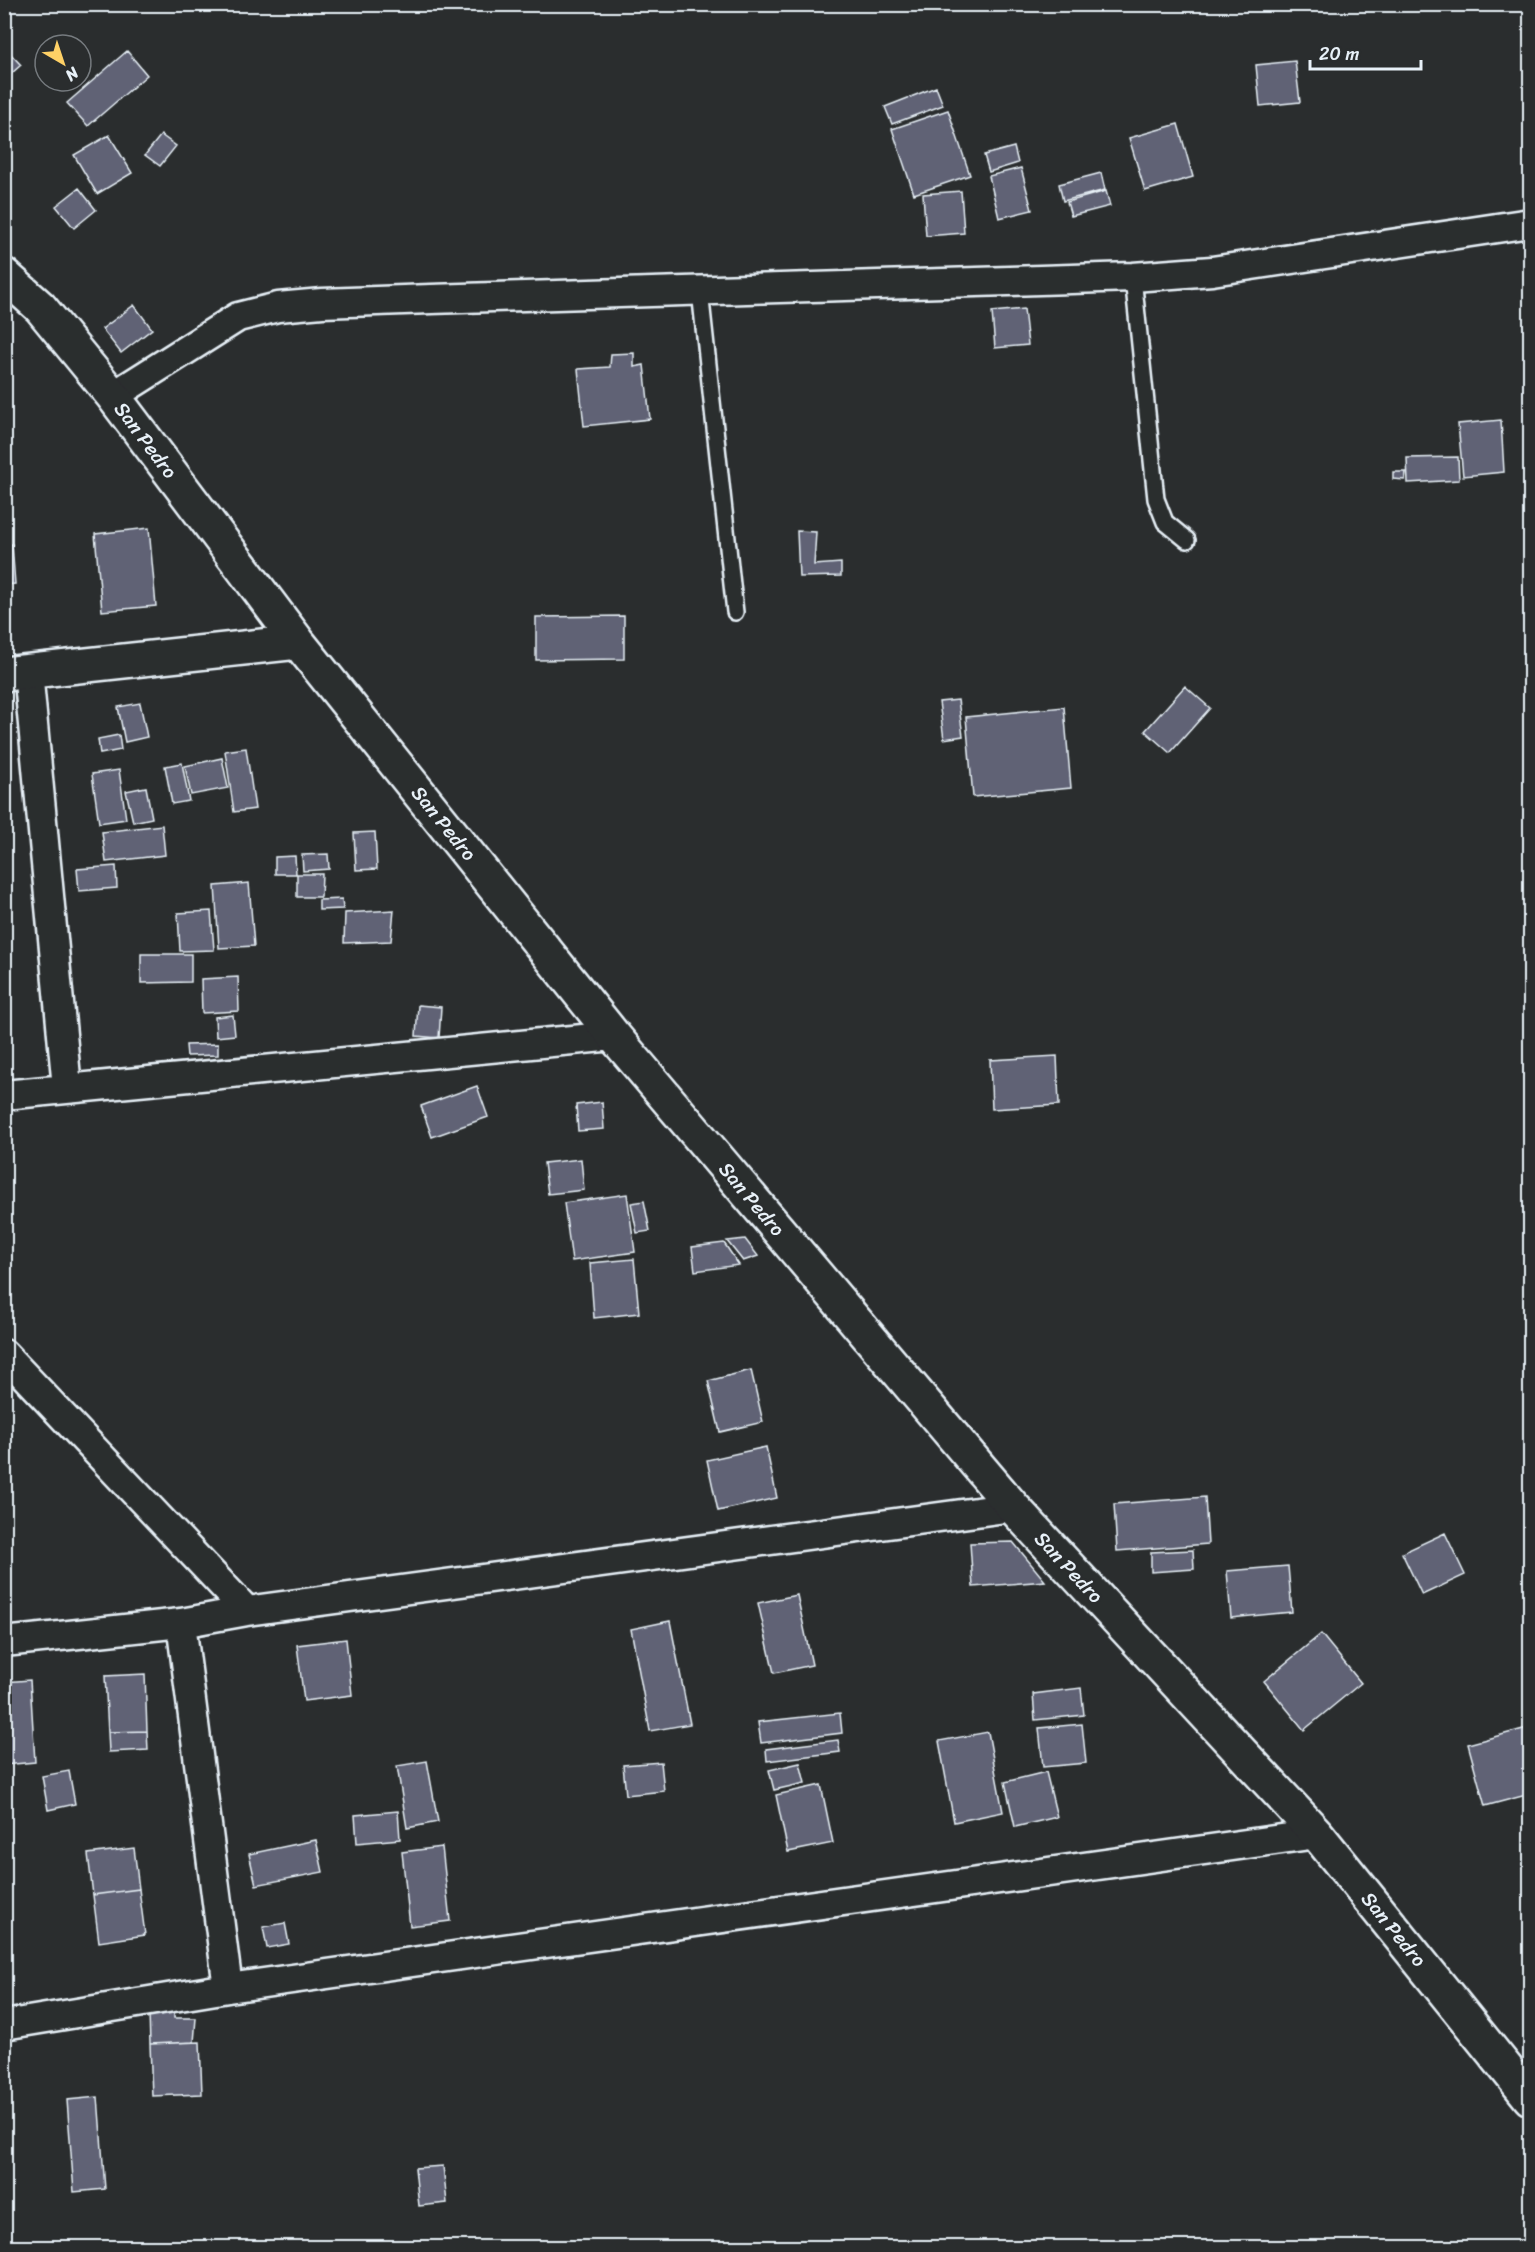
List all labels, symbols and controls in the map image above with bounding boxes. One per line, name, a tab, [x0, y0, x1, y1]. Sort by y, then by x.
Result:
north arrow	[33, 33, 93, 93]
scale bar	[1310, 33, 1421, 71]
text: 20 m	[1319, 38, 1359, 70]
text: N	[58, 59, 86, 90]
street label: San Pedro	[105, 394, 186, 487]
street label: San Pedro	[402, 778, 485, 869]
street label: San Pedro	[710, 1154, 794, 1245]
street label: San Pedro	[1025, 1523, 1112, 1612]
street label: San Pedro	[1352, 1884, 1435, 1975]

